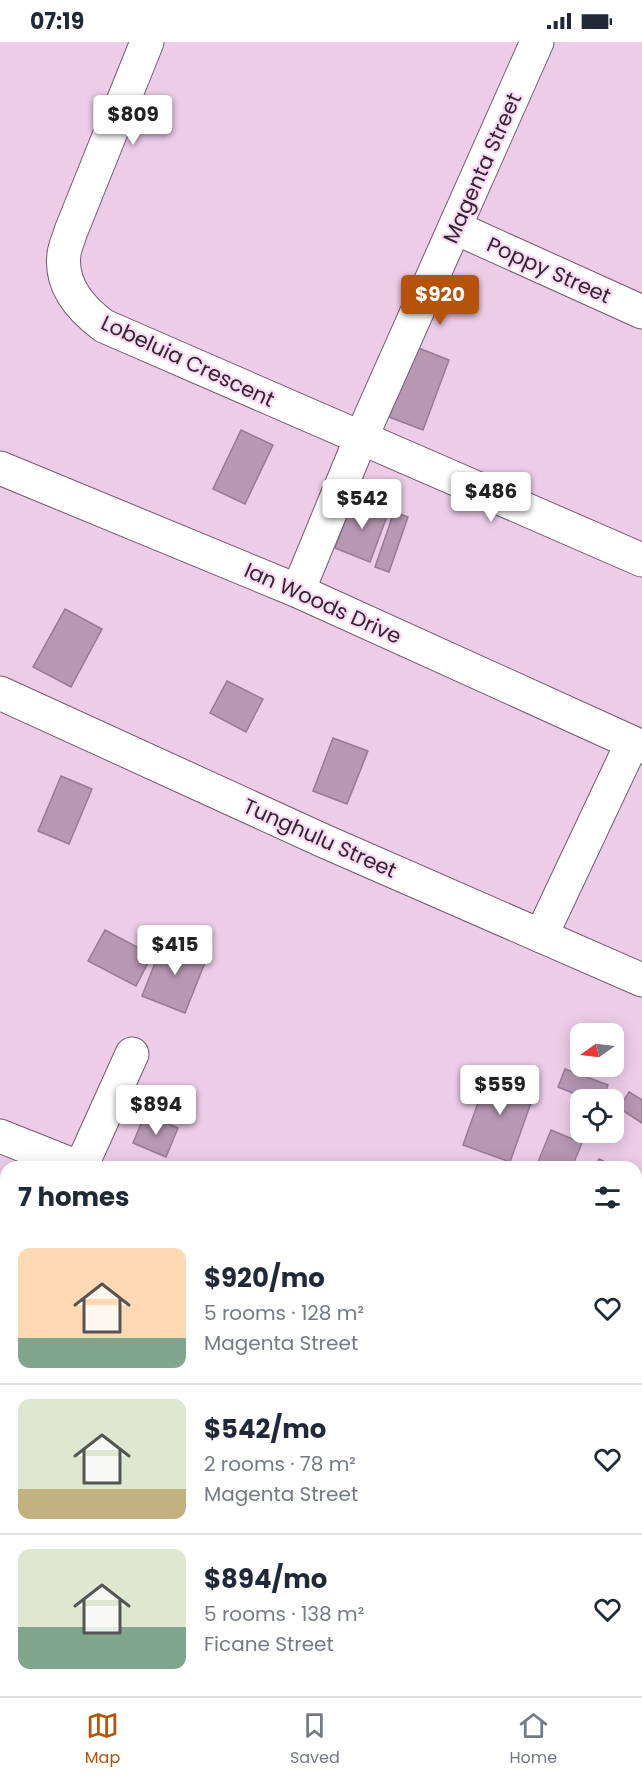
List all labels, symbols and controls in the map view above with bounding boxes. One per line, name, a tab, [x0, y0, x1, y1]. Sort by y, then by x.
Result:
text: 07:19	[30, 6, 84, 37]
street label: Magenta Street	[436, 88, 528, 248]
pin: $809	[97, 95, 169, 146]
text: $809	[107, 100, 159, 128]
street label: Poppy Street	[482, 230, 616, 310]
pin: $920	[404, 275, 476, 326]
text: $920	[415, 280, 465, 308]
street label: Lobeluia Crescent	[97, 308, 279, 414]
pin: $486	[455, 472, 527, 523]
text: $486	[465, 477, 517, 505]
pin: $542	[326, 479, 398, 530]
text: $542	[336, 484, 388, 512]
street label: Ian Woods Drive	[240, 555, 406, 651]
street label: Tunghulu Street	[239, 791, 401, 885]
pin: $415	[139, 925, 211, 976]
text: $415	[151, 930, 199, 958]
north arrow	[570, 1023, 624, 1077]
map controls	[570, 1023, 624, 1143]
pin: $559	[464, 1065, 536, 1116]
text: $559	[474, 1070, 526, 1098]
pin: $894	[120, 1085, 192, 1136]
button: locate	[570, 1089, 624, 1143]
text: $894	[130, 1090, 182, 1118]
text: 7 homes	[18, 1179, 130, 1215]
icon: filters	[591, 1181, 624, 1214]
text: $920/mo	[204, 1260, 325, 1296]
icon: home	[66, 1272, 138, 1344]
icon: heart	[591, 1292, 624, 1325]
text: 5 rooms · 128 m²	[204, 1299, 364, 1327]
text: Magenta Street	[204, 1329, 358, 1357]
text: $542/mo	[204, 1411, 326, 1447]
icon: home	[66, 1423, 138, 1495]
icon: heart	[591, 1443, 624, 1476]
text: 2 rooms · 78 m²	[204, 1450, 356, 1478]
text: Magenta Street	[204, 1480, 358, 1508]
text: $894/mo	[204, 1561, 327, 1597]
icon: home	[66, 1573, 138, 1645]
icon: heart	[591, 1593, 624, 1626]
text: 5 rooms · 138 m²	[204, 1600, 364, 1628]
text: Ficane Street	[204, 1630, 334, 1658]
tab: Map	[85, 1709, 120, 1770]
tab: Saved	[290, 1709, 340, 1770]
tab: Home	[509, 1709, 557, 1770]

